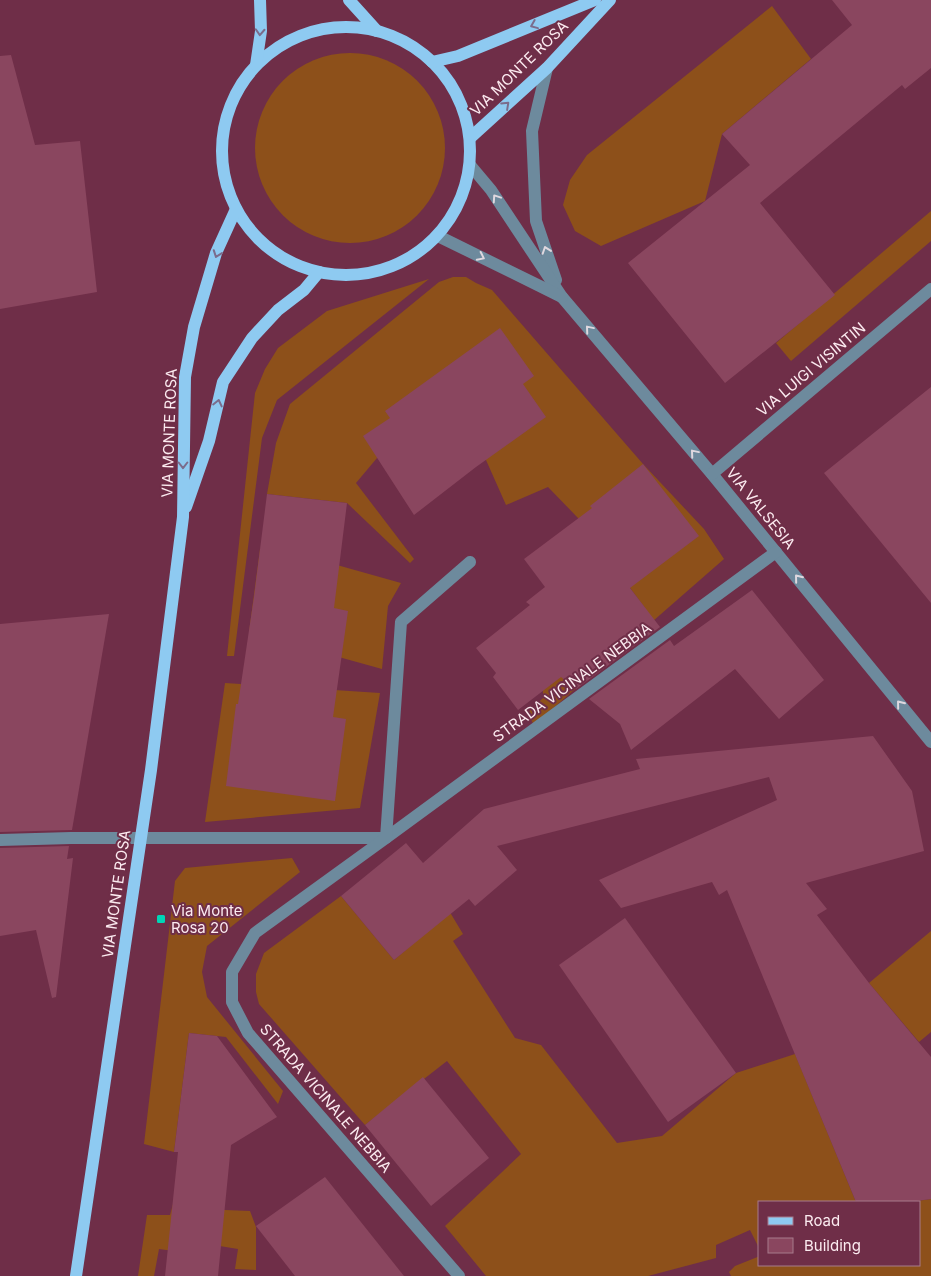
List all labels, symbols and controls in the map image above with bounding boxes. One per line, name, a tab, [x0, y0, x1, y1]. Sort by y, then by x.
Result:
street label: VIA MONTE ROSA	[466, 16, 572, 120]
one-way arrow	[530, 19, 539, 30]
one-way arrow	[254, 29, 265, 37]
one-way arrow	[500, 102, 509, 111]
one-way arrow	[493, 194, 502, 203]
one-way arrow	[542, 247, 552, 255]
one-way arrow	[212, 249, 222, 258]
one-way arrow	[476, 251, 485, 261]
street label: VIA LUIGI VISINTIN	[753, 318, 869, 420]
one-way arrow	[587, 326, 595, 335]
street label: VIA MONTE ROSA	[157, 368, 181, 498]
one-way arrow	[212, 399, 223, 408]
one-way arrow	[692, 450, 700, 459]
one-way arrow	[178, 461, 188, 469]
street label: VIA VALSESIA	[722, 463, 800, 553]
one-way arrow	[794, 575, 803, 584]
street label: STRADA VICINALE NEBBIA	[489, 618, 655, 746]
one-way arrow	[897, 701, 906, 710]
street label: VIA MONTE ROSA	[98, 829, 134, 959]
place label: Via Monte Rosa 20	[171, 901, 243, 937]
marker: Via Monte Rosa 20	[155, 913, 167, 925]
street label: STRADA VICINALE NEBBIA	[256, 1020, 396, 1176]
legend	[758, 1201, 921, 1266]
text: Road	[804, 1211, 840, 1230]
text: Building	[804, 1236, 861, 1255]

